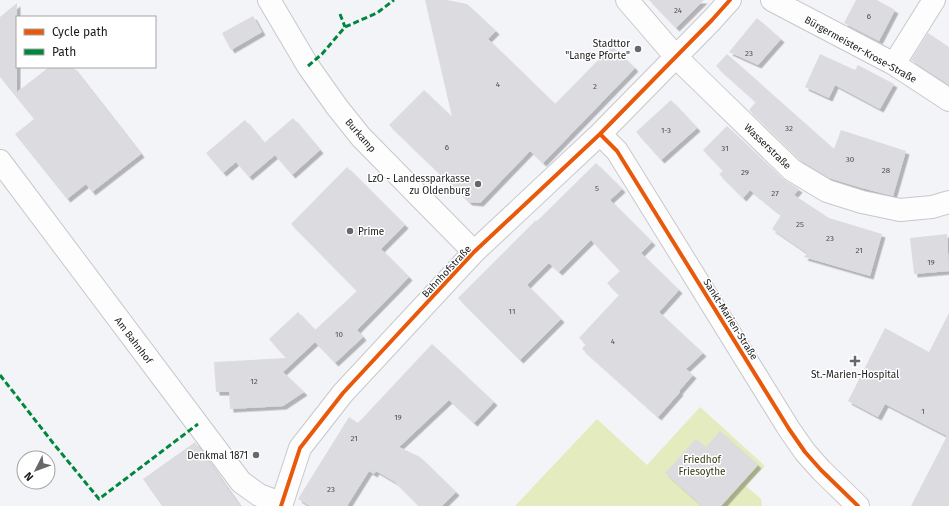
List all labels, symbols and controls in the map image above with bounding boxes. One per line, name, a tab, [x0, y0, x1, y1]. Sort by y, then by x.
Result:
house number: 24	[674, 6, 683, 15]
house number: 6	[867, 12, 871, 21]
street label: Bürgermeister-Krose-Straße	[802, 14, 919, 86]
legend	[16, 16, 156, 68]
text: Cycle path	[52, 25, 108, 39]
place label: Stadttor "Lange Pforte"	[565, 38, 630, 62]
marker: Stadttor "Lange Pforte"	[633, 44, 643, 54]
text: Path	[52, 45, 76, 59]
house number: 23	[745, 49, 753, 58]
house number: 4	[496, 80, 501, 89]
house number: 2	[593, 82, 597, 91]
street label: Burkamp	[342, 116, 378, 155]
street label: Wasserstraße	[741, 121, 793, 172]
house number: 32	[785, 124, 793, 133]
house number: 1-3	[661, 126, 671, 135]
house number: 6	[445, 143, 449, 152]
house number: 31	[721, 144, 729, 153]
house number: 30	[846, 155, 855, 164]
house number: 28	[882, 166, 891, 175]
house number: 29	[741, 168, 749, 177]
place label: LzO - Landessparkasse zu Oldenburg	[367, 173, 471, 197]
marker: LzO - Landessparkasse zu Oldenburg	[473, 179, 483, 189]
house number: 5	[595, 184, 599, 193]
house number: 27	[771, 189, 779, 198]
house number: 25	[796, 220, 804, 229]
marker: Prime	[345, 226, 355, 236]
place label: Prime	[358, 226, 384, 238]
house number: 23	[826, 234, 834, 243]
street label: Bahnhofstraße	[420, 243, 474, 300]
house number: 21	[855, 246, 863, 255]
house number: 19	[927, 258, 935, 267]
street label: Sankt-Marien-Straße	[700, 277, 760, 362]
house number: 11	[509, 307, 515, 316]
street label: Am Bahnhof	[112, 315, 155, 367]
house number: 10	[335, 330, 343, 339]
house number: 4	[611, 337, 616, 346]
marker: St.-Marien-Hospital	[849, 355, 861, 367]
place label: St.-Marien-Hospital	[811, 369, 899, 381]
house number: 12	[250, 377, 258, 386]
house number: 1	[921, 407, 925, 416]
house number: 19	[394, 413, 402, 422]
house number: 21	[350, 434, 358, 443]
north arrow	[16, 450, 56, 490]
place label: Denkmal 1871	[187, 450, 248, 462]
marker: Denkmal 1871	[251, 450, 261, 460]
park label: Friedhof Friesoythe	[679, 454, 726, 478]
text: N	[22, 469, 36, 483]
house number: 23	[327, 485, 335, 494]

